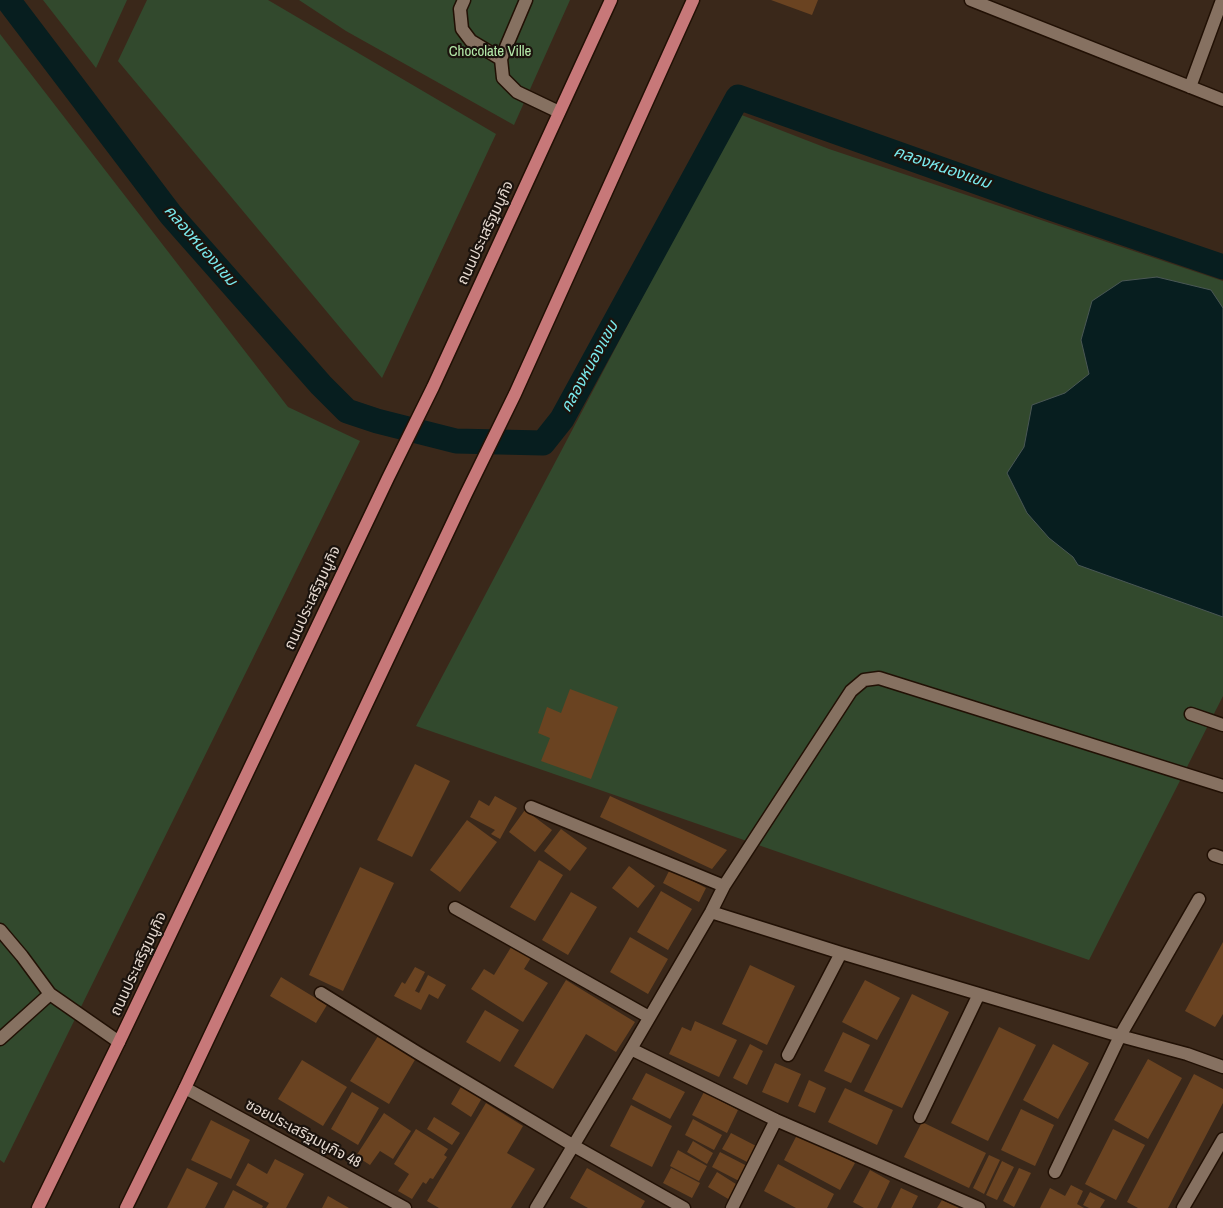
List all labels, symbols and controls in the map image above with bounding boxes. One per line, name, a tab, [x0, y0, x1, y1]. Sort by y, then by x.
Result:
park label: Chocolate Ville	[449, 43, 531, 61]
water label: คลองหนองแขม	[891, 142, 993, 194]
street label: ถนนประเสริฐมนูกิจ	[454, 178, 518, 288]
water label: คลองหนองแขม	[160, 202, 240, 290]
water label: คลองหนองแขม	[557, 318, 623, 416]
street label: ถนนประเสริฐมนูกิจ	[281, 543, 345, 653]
street label: ถนนประเสริฐมนูกิจ	[107, 909, 171, 1019]
street label: ซอยประเสริฐมนูกิจ 48	[242, 1096, 364, 1172]

